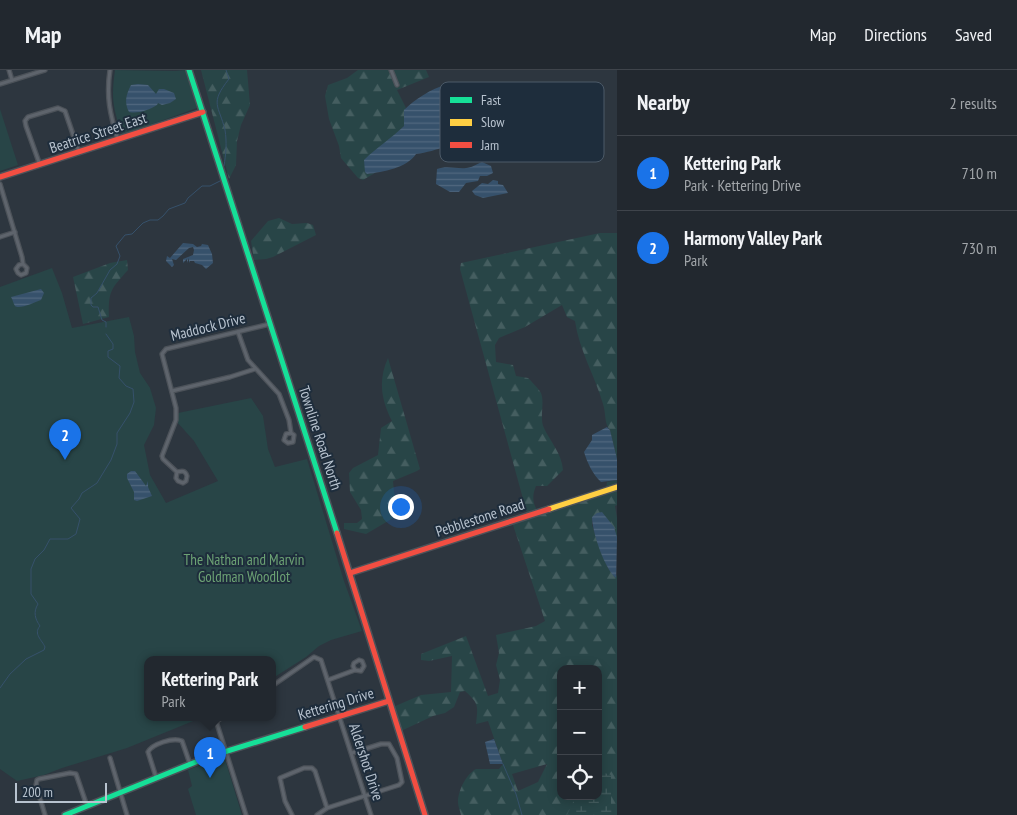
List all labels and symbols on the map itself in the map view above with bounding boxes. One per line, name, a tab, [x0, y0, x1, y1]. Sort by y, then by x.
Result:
legend	[440, 82, 604, 162]
text: Fast	[481, 91, 501, 109]
street label: Beatrice Street East	[47, 108, 149, 157]
text: Slow	[481, 113, 505, 131]
text: Jam	[480, 136, 499, 154]
street label: Maddock Drive	[169, 308, 247, 345]
street label: Townline Road North	[295, 383, 346, 492]
pin: 2	[49, 419, 81, 460]
your location	[388, 494, 414, 520]
street label: Pebblestone Road	[433, 494, 527, 541]
park label: The Nathan and Marvin Goldman Woodlot	[184, 550, 304, 586]
street label: Kettering Drive	[296, 683, 376, 724]
street label: Aldershot Drive	[345, 721, 388, 803]
pin: 1	[194, 737, 226, 778]
scale bar	[15, 780, 108, 803]

